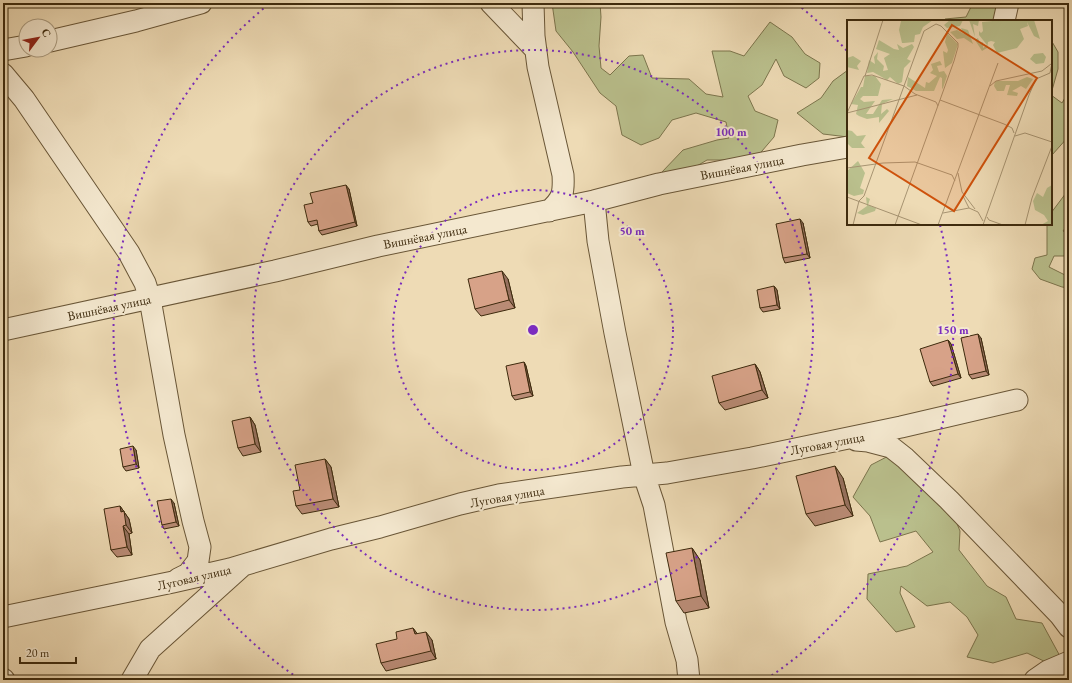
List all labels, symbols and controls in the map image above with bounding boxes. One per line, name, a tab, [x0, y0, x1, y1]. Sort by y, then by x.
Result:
north arrow	[18, 18, 58, 58]
inset map	[847, 20, 1052, 225]
text: С	[38, 26, 55, 40]
text: 100 m	[715, 124, 747, 140]
street label: Вишнёвая улица	[699, 151, 786, 184]
street label: Вишнёвая улица	[382, 220, 469, 253]
text: 50 m	[619, 223, 645, 239]
street label: Вишнёвая улица	[66, 290, 153, 325]
text: 150 m	[937, 322, 969, 338]
centre of rings	[526, 323, 540, 337]
street label: Луговая улица	[788, 428, 867, 459]
street label: Луговая улица	[468, 481, 547, 511]
street label: Луговая улица	[155, 561, 234, 594]
scale bar	[20, 639, 76, 665]
text: 20 m	[26, 645, 50, 661]

